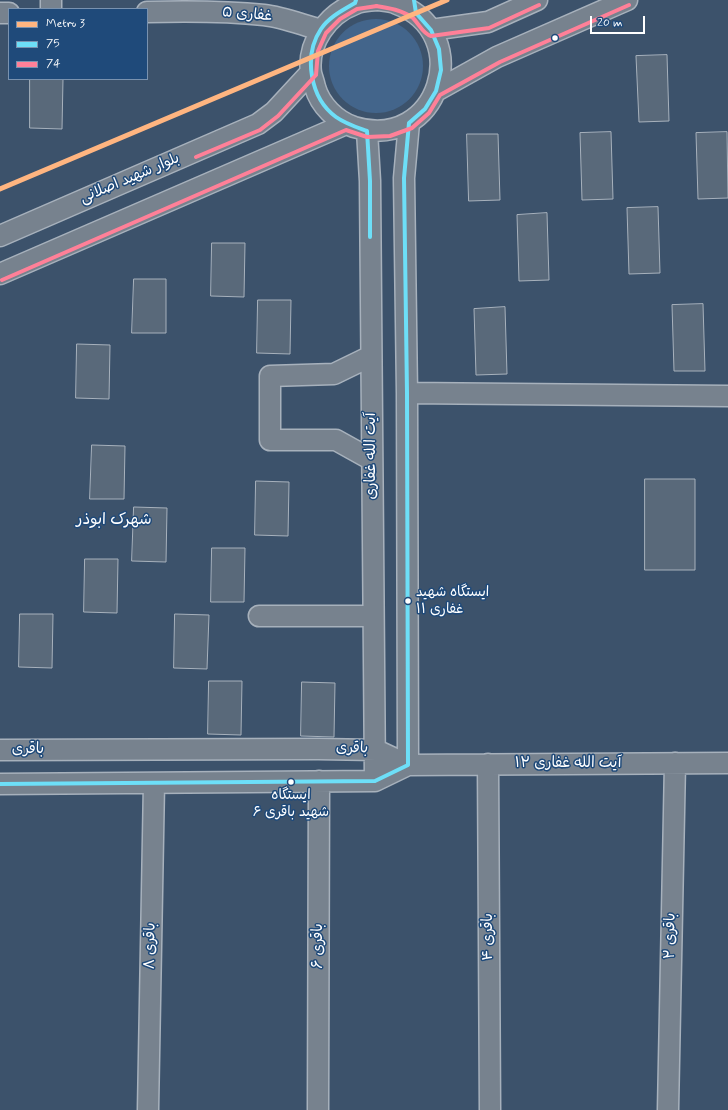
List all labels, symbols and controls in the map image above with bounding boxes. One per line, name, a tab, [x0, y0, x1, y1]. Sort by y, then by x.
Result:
street label: غفاری ۵	[221, 4, 273, 26]
legend	[8, 8, 148, 80]
scale bar	[592, 8, 647, 34]
text: 20 m	[597, 15, 623, 31]
text: Metro 3	[46, 16, 85, 32]
unlabelled marker	[550, 33, 560, 43]
text: 75	[46, 36, 60, 52]
text: 74	[46, 56, 61, 72]
street label: بلوار شهید اصلانی	[78, 150, 182, 208]
street label: آیت الله غفاری	[363, 413, 381, 499]
district label: شهرک ابوذر	[76, 511, 152, 531]
place label: ایستگاه شهید غفاری ۱۱	[416, 585, 489, 618]
marker: ایستگاه شهید غفاری ۱۱	[403, 596, 413, 606]
street label: باقری	[336, 740, 368, 758]
street label: باقری	[12, 741, 44, 759]
street label: آیت الله غفاری ۱۲	[515, 755, 621, 773]
marker: ایستگاه شهید باقری ۶	[286, 777, 296, 787]
place label: ایستگاه شهید باقری ۶	[253, 788, 329, 820]
street label: باقری ۴	[480, 913, 498, 961]
street label: باقری ۲	[662, 913, 680, 959]
street label: باقری ۸	[142, 922, 160, 970]
street label: باقری ۶	[310, 923, 328, 969]

